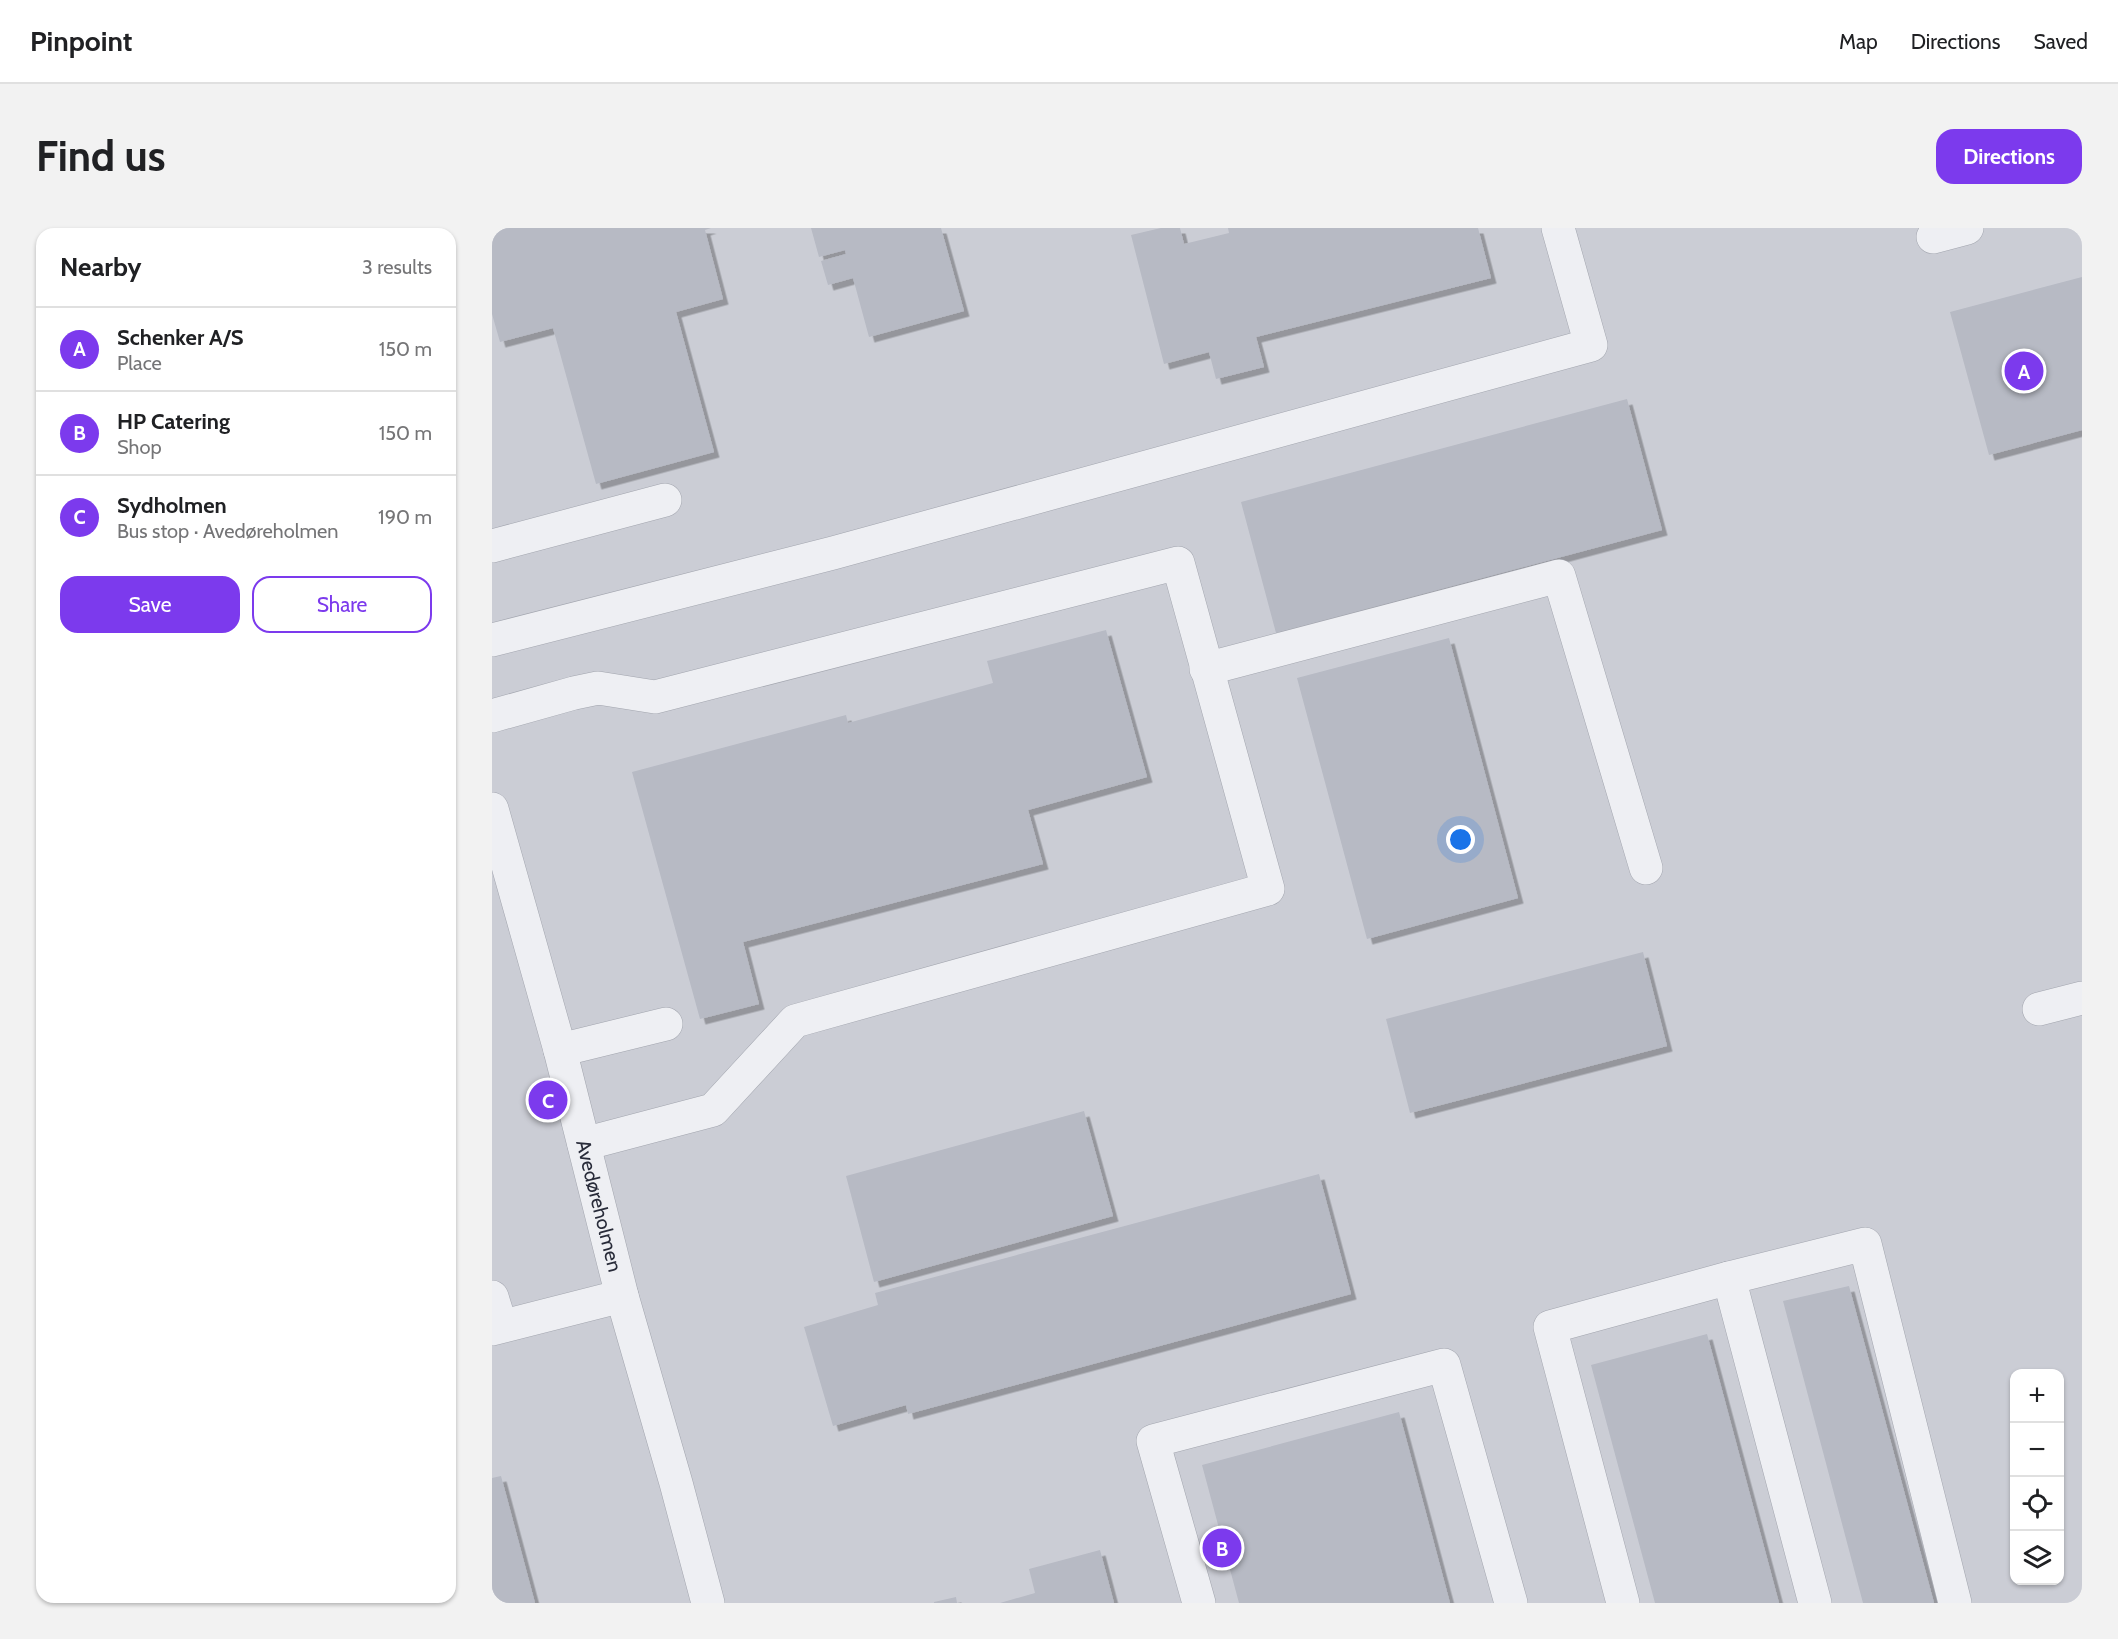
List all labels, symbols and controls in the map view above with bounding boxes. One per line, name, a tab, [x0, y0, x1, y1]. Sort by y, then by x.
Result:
text: Pinpoint	[30, 24, 132, 58]
text: Map	[1839, 29, 1878, 54]
text: Directions	[1911, 29, 2000, 54]
text: Saved	[2033, 29, 2088, 54]
button: Directions	[1936, 129, 2082, 184]
text: Find us	[36, 130, 165, 182]
text: Nearby	[60, 251, 141, 283]
text: 3 results	[362, 255, 432, 279]
text: Schenker A/S	[117, 324, 244, 351]
text: A	[73, 337, 86, 361]
text: 150 m	[379, 337, 432, 361]
pin: A	[2004, 348, 2044, 394]
text: Place	[117, 351, 162, 375]
text: HP Catering	[117, 408, 230, 435]
text: B	[73, 421, 86, 445]
text: 150 m	[379, 421, 432, 445]
text: Shop	[117, 435, 162, 459]
text: Sydholmen	[117, 492, 227, 519]
text: C	[73, 505, 86, 529]
text: 190 m	[378, 505, 432, 529]
text: Bus stop · Avedøreholmen	[117, 519, 338, 543]
button: Save	[60, 576, 240, 633]
button: Share	[252, 576, 432, 633]
your location	[1446, 825, 1475, 854]
pin: C	[528, 1078, 568, 1122]
street label: Avedøreholmen	[571, 1137, 627, 1274]
map controls	[2010, 1369, 2064, 1585]
button: +	[2010, 1369, 2064, 1423]
button: −	[2010, 1423, 2064, 1477]
button: locate	[2010, 1477, 2064, 1531]
pin: B	[1202, 1526, 1242, 1570]
button: layers	[2010, 1531, 2064, 1585]

